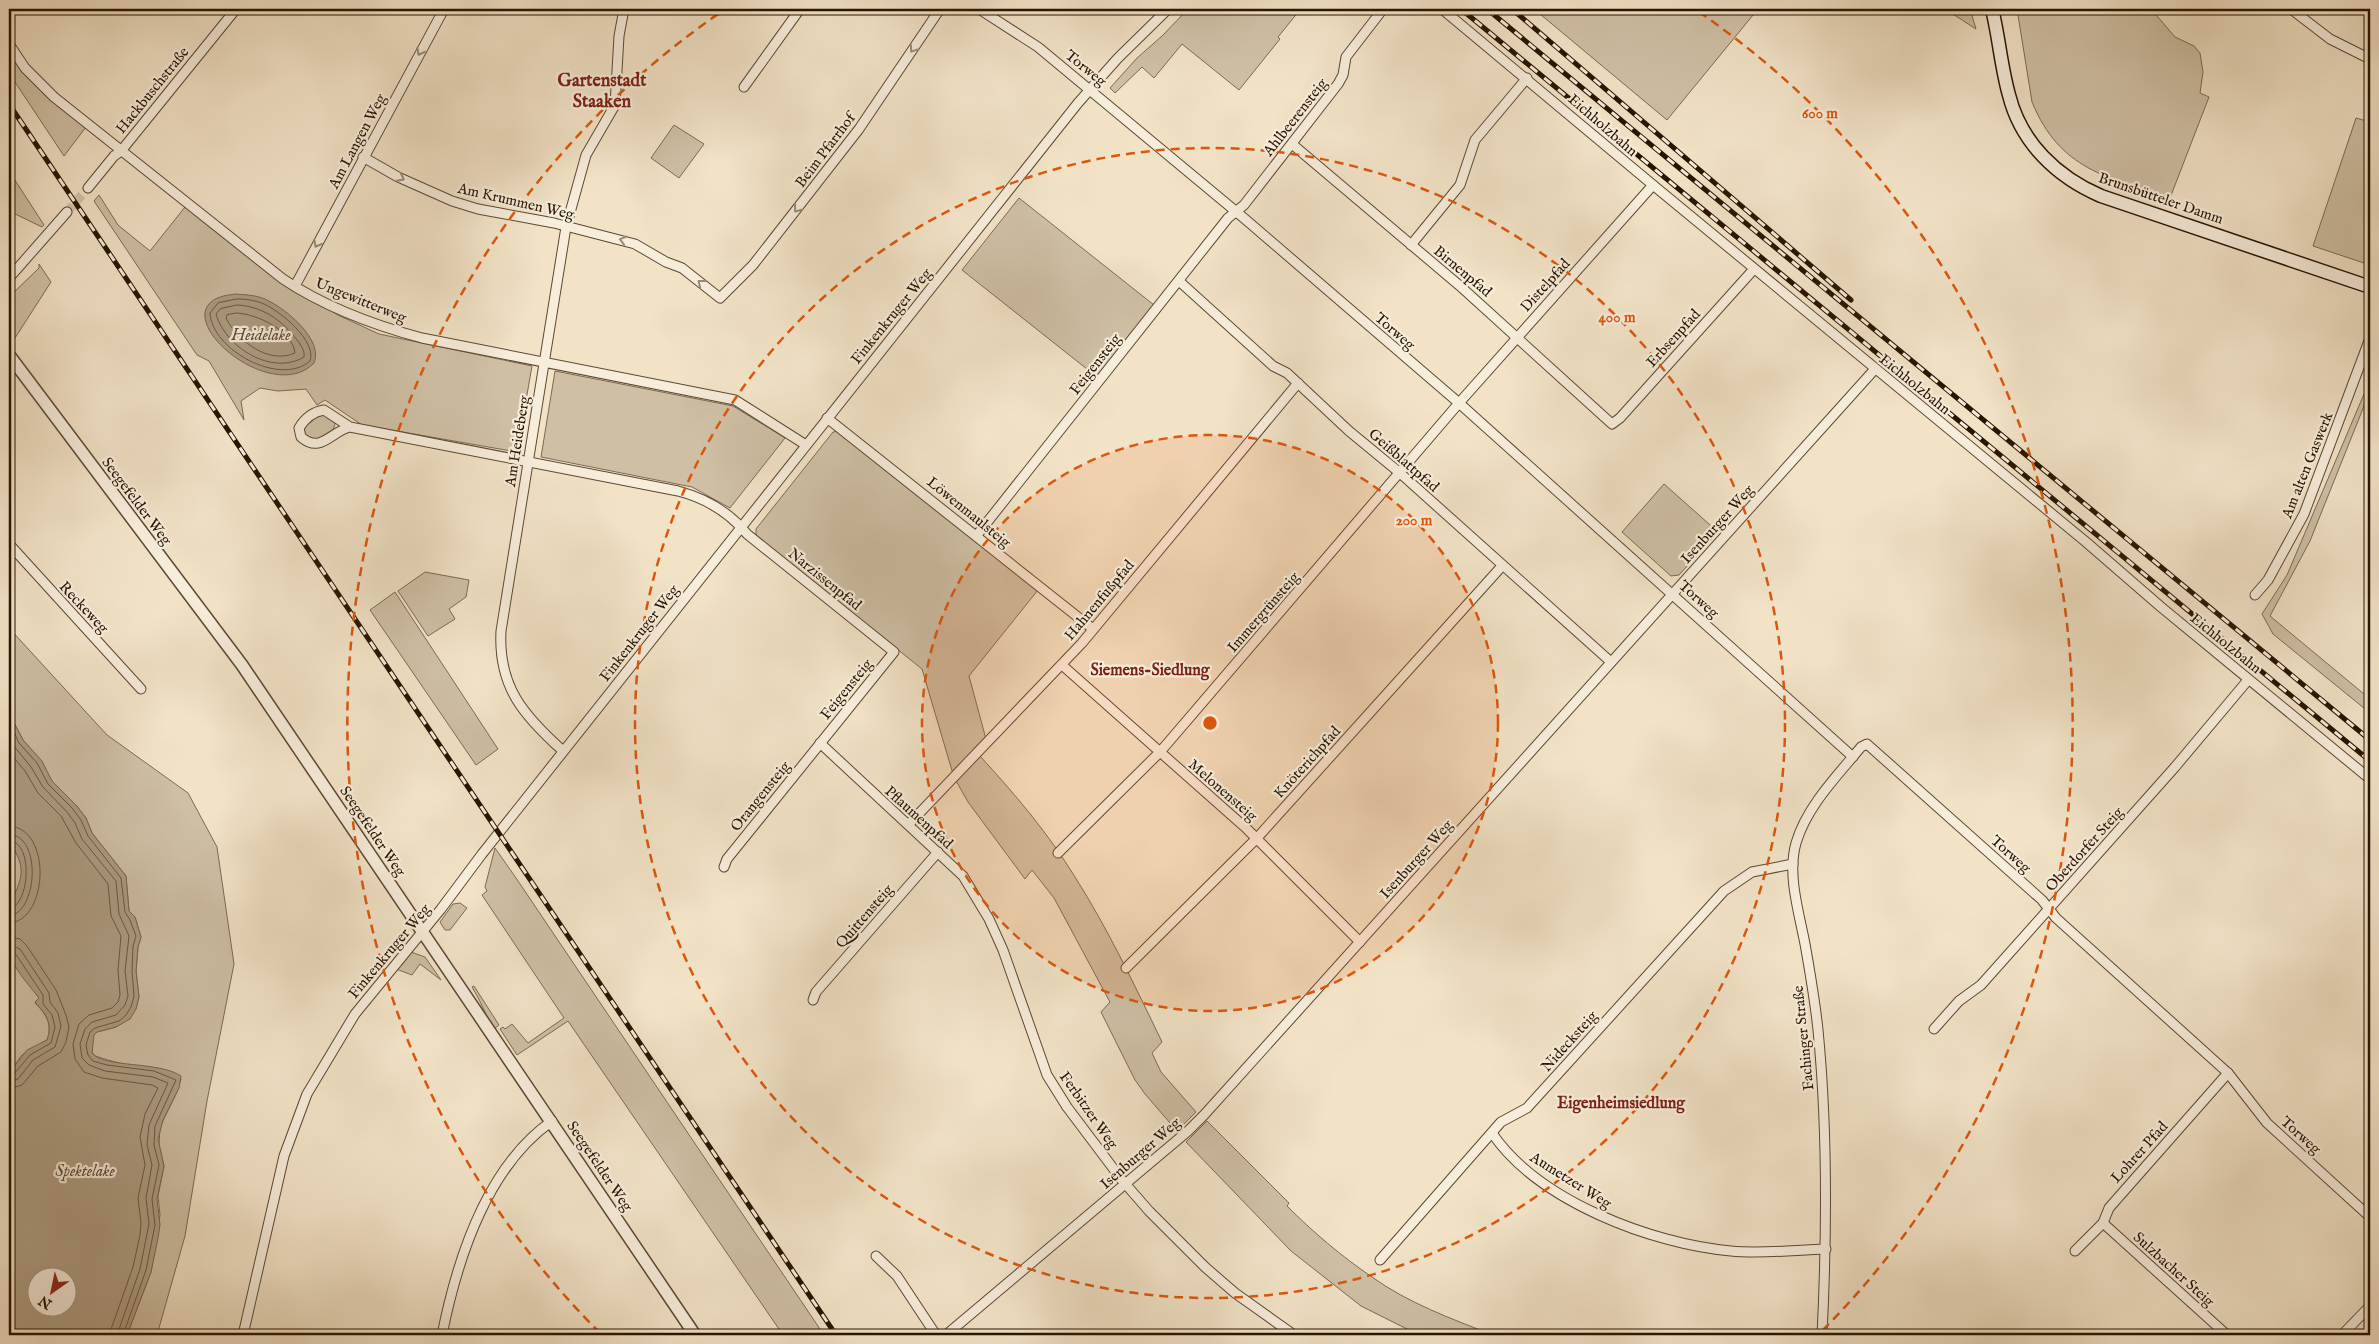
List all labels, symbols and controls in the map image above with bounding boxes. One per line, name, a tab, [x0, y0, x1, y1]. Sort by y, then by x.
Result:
street label: Hackbuschstraße	[112, 43, 193, 138]
one-way arrow	[910, 44, 919, 53]
one-way arrow	[416, 46, 426, 55]
street label: Torweg	[1061, 46, 1111, 91]
district label: Gartenstadt Staaken	[558, 70, 647, 114]
street label: Ahlbeerensteig	[1258, 74, 1332, 161]
street label: Am Langen Weg	[324, 90, 391, 193]
street label: Eichholzbahn	[1564, 90, 1641, 161]
text: 600 m	[1802, 104, 1838, 123]
street label: Beim Pfarrhof	[791, 107, 861, 191]
street label: Brunsbütteler Damm	[2096, 168, 2226, 229]
one-way arrow	[396, 172, 405, 182]
street label: Am Krummen Weg	[455, 179, 577, 224]
one-way arrow	[794, 203, 803, 213]
one-way arrow	[619, 235, 627, 245]
one-way arrow	[313, 238, 323, 247]
street label: Birnenpfad	[1430, 242, 1496, 302]
street label: Distelpfad	[1516, 254, 1575, 316]
street label: Finkenkruger Weg	[847, 264, 936, 368]
street label: Ungewitterweg	[312, 274, 410, 328]
one-way arrow	[698, 280, 707, 288]
street label: Erbsenpfad	[1642, 304, 1705, 371]
street label: Torweg	[1370, 308, 1420, 355]
text: 400 m	[1599, 308, 1636, 327]
water label: Heidelake	[230, 326, 291, 346]
street label: Feigensteig	[1066, 329, 1126, 399]
street label: Eichholzbahn	[1875, 350, 1954, 419]
street label: Am Heideberg	[501, 393, 534, 489]
street label: Am alten Gaswerk	[2277, 408, 2338, 522]
street label: Geißblattpfad	[1364, 425, 1444, 497]
street label: Seegefelder Weg	[97, 454, 176, 550]
street label: Löwenmaulsteig	[923, 473, 1015, 553]
street label: Isenburger Weg	[1677, 480, 1759, 568]
text: 200 m	[1396, 511, 1433, 530]
street label: Narzissenpfad	[784, 544, 866, 615]
street label: Hahnenfußpfad	[1060, 555, 1139, 644]
street label: Immergrünsteig	[1223, 567, 1304, 657]
street label: Torweg	[1674, 576, 1723, 623]
street label: Reckeweg	[55, 577, 113, 638]
street label: Finkenkruger Weg	[596, 580, 684, 686]
street label: Eichholzbahn	[2186, 609, 2265, 678]
street label: Feigensteig	[816, 654, 877, 724]
district label: Siemens-Siedlung	[1090, 661, 1211, 681]
centre of rings	[1201, 714, 1219, 732]
street label: Knöterichpfad	[1270, 721, 1345, 802]
street label: Melonensteig	[1184, 755, 1262, 826]
street label: Orangensteig	[726, 757, 795, 835]
street label: Seegefelder Weg	[335, 782, 410, 881]
street label: Pflaumenpfad	[881, 782, 958, 854]
street label: Oberdorfer Steig	[2041, 802, 2128, 896]
street label: Isenburger Weg	[1376, 815, 1458, 903]
street label: Torweg	[1986, 831, 2035, 878]
street label: Quittensteig	[831, 880, 898, 952]
street label: Finkenkruger Weg	[344, 899, 435, 1003]
street label: Fachinger Straße	[1789, 984, 1818, 1091]
street label: Nidecksteig	[1537, 1006, 1602, 1076]
street label: Ferbitzer Weg	[1055, 1068, 1123, 1153]
district label: Eigenheimsiedlung	[1557, 1094, 1686, 1114]
street label: Torweg	[2276, 1112, 2325, 1159]
street label: Isenburger Weg	[1096, 1113, 1185, 1193]
street label: Seegefelder Weg	[562, 1117, 637, 1216]
street label: Lohrer Pfad	[2107, 1117, 2173, 1187]
street label: Aumetzer Weg	[1526, 1147, 1616, 1213]
water label: Spektelake	[55, 1162, 115, 1182]
street label: Sulzbacher Steig	[2129, 1228, 2219, 1311]
north arrow	[28, 1266, 78, 1316]
text: N	[35, 1291, 56, 1313]

